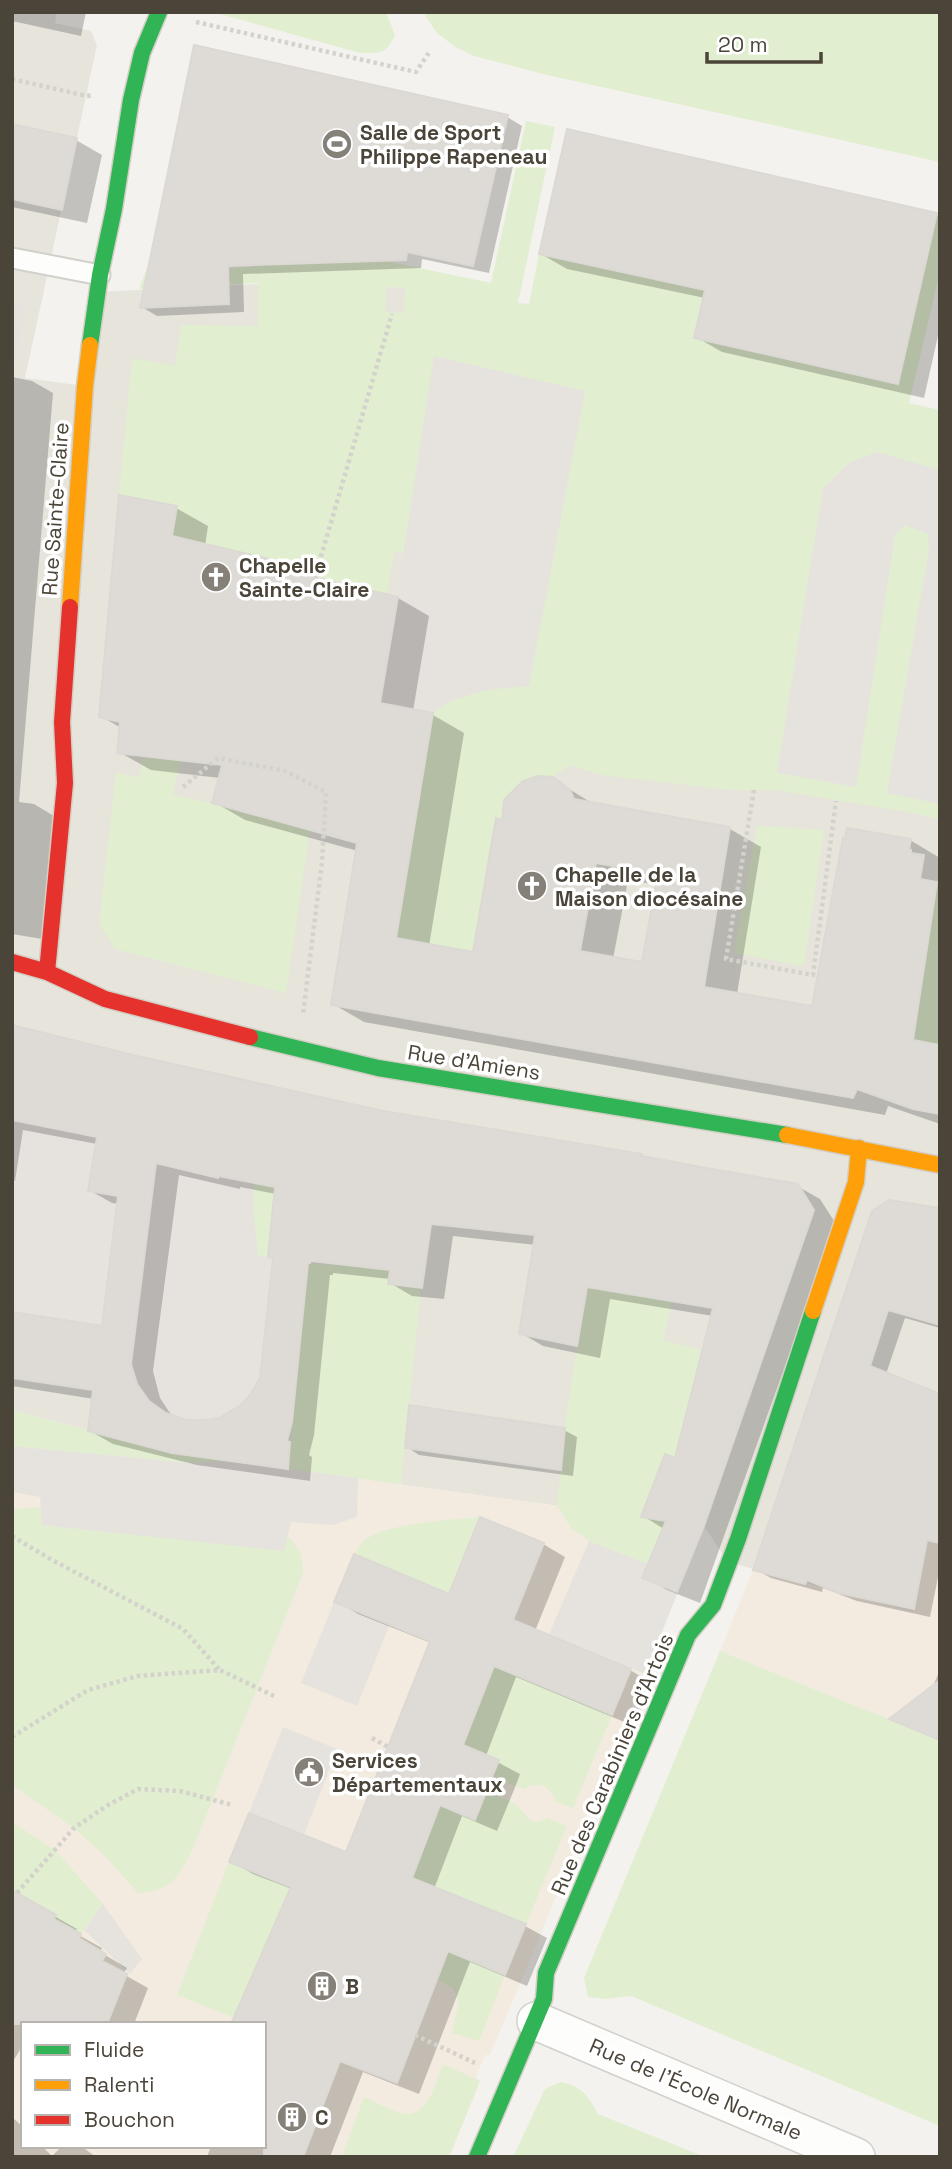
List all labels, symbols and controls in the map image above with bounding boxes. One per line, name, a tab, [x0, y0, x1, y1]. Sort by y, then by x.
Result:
scale bar	[707, 21, 821, 65]
text: 20 m	[718, 31, 768, 58]
place label: Salle de Sport Philippe Rapeneau	[360, 119, 547, 170]
sports icon: Salle de Sport Philippe Rapeneau	[320, 127, 354, 161]
street label: Rue Sainte-Claire	[35, 421, 75, 597]
place label: Chapelle Sainte-Claire	[239, 552, 369, 603]
church icon: Chapelle Sainte-Claire	[199, 560, 233, 594]
place label: Chapelle de la Maison diocésaine	[555, 861, 743, 912]
church icon: Chapelle de la Maison diocésaine	[515, 869, 549, 903]
street label: Rue d'Amiens	[406, 1038, 542, 1086]
street label: Rue des Carabiniers d'Artois	[545, 1629, 679, 1899]
place label: Services Départementaux	[332, 1747, 503, 1798]
public building icon: Services Départementaux	[292, 1755, 326, 1789]
building icon: B	[305, 1969, 339, 2003]
place label: B	[345, 1973, 359, 2000]
legend	[21, 2022, 266, 2148]
street label: Rue de l'École Normale	[586, 2032, 806, 2146]
text: Fluide	[84, 2036, 144, 2063]
text: Ralenti	[84, 2071, 154, 2098]
building icon: C	[275, 2100, 309, 2134]
place label: C	[315, 2104, 329, 2131]
text: Bouchon	[84, 2106, 175, 2133]

